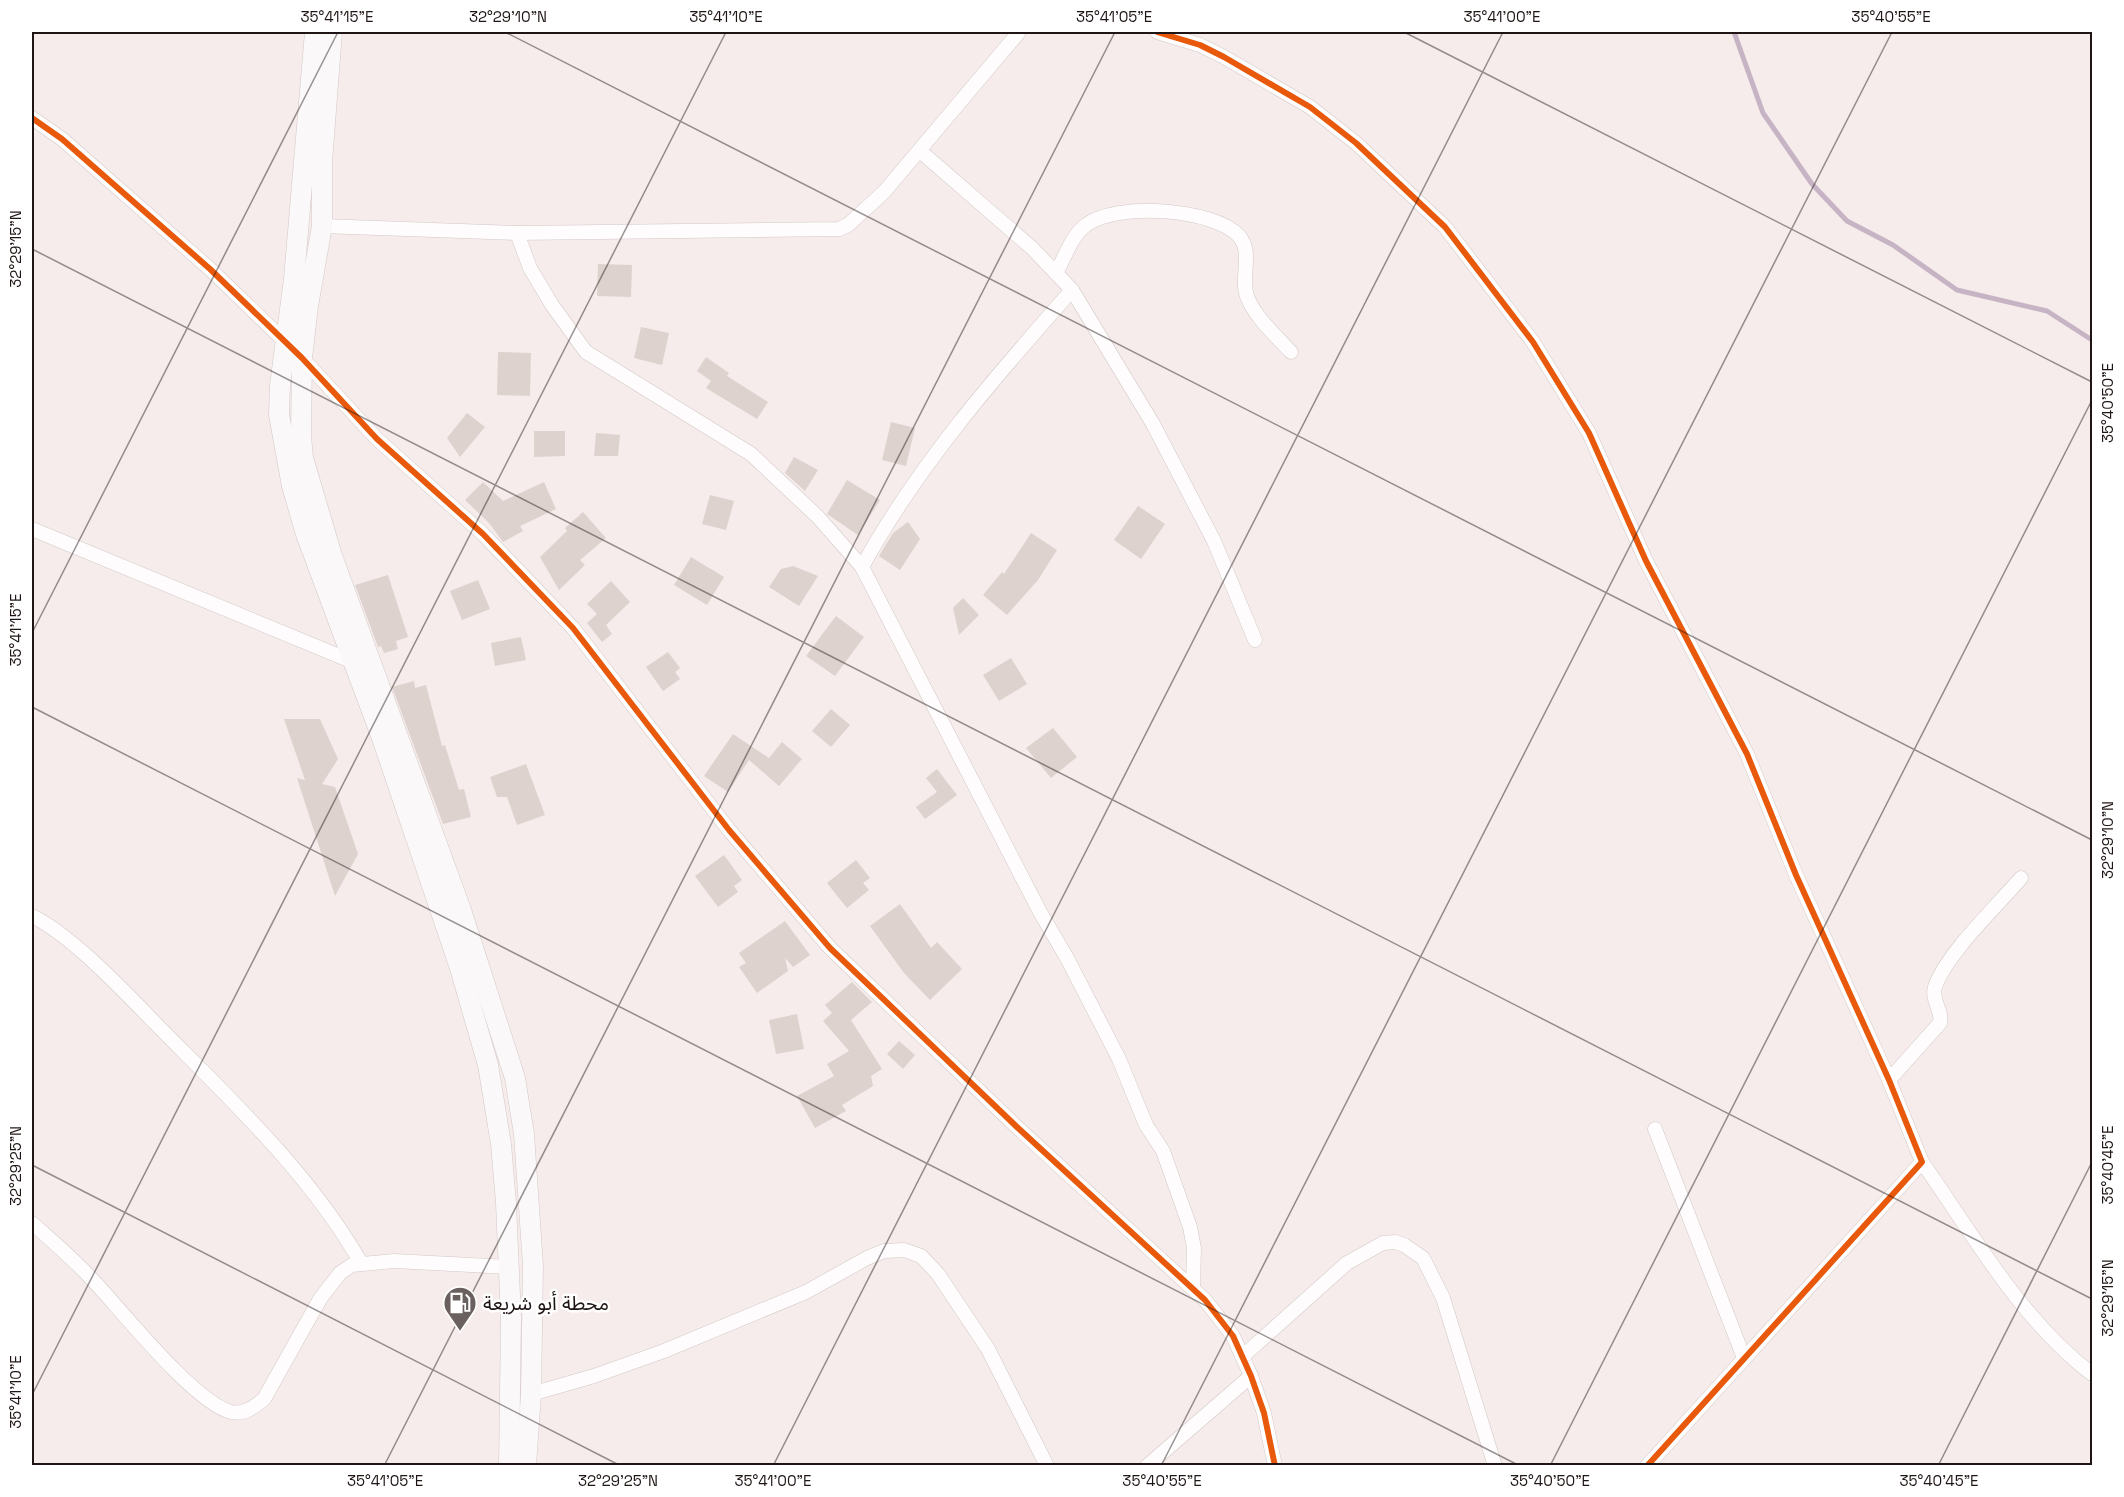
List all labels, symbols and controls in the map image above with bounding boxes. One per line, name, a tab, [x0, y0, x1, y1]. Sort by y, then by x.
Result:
text: 35°41'15"E	[301, 7, 373, 26]
text: 32°29'10"N	[469, 7, 547, 26]
text: 35°41'10"E	[689, 7, 763, 26]
text: 35°41'05"E	[1076, 7, 1152, 26]
text: 35°41'00"E	[1464, 7, 1540, 26]
text: 35°40'55"E	[1851, 7, 1931, 26]
text: 32°29'15"N	[6, 210, 25, 288]
text: 35°40'50"E	[2098, 363, 2117, 443]
text: 35°41'15"E	[6, 594, 25, 666]
text: 32°29'10"N	[2098, 801, 2117, 879]
text: 35°40'45"E	[2098, 1125, 2117, 1205]
text: 32°29'25"N	[6, 1126, 25, 1206]
text: 32°29'15"N	[2098, 1259, 2117, 1337]
fuel station icon: محطة أبو شريعة	[442, 1285, 478, 1332]
place label: محطة أبو شريعة	[483, 1290, 609, 1316]
text: 35°41'10"E	[6, 1355, 25, 1429]
text: 35°41'05"E	[347, 1471, 423, 1490]
text: 32°29'25"N	[578, 1471, 658, 1490]
text: 35°41'00"E	[735, 1471, 811, 1490]
text: 35°40'55"E	[1122, 1471, 1202, 1490]
text: 35°40'50"E	[1510, 1471, 1590, 1490]
text: 35°40'45"E	[1899, 1471, 1979, 1490]

